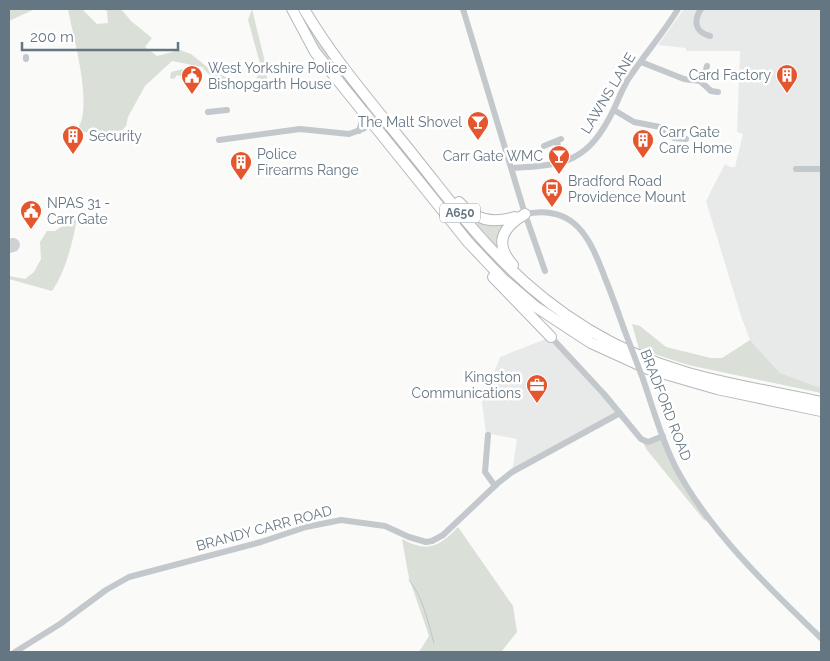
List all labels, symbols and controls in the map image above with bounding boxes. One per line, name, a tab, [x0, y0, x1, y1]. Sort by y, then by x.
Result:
scale bar	[22, 20, 179, 52]
text: 200 m	[30, 28, 74, 46]
street label: LAWNS LANE	[578, 50, 638, 136]
place label: West Yorkshire Police Bishopgarth House	[208, 60, 347, 92]
building icon: Card Factory	[775, 63, 799, 94]
public building icon: West Yorkshire Police Bishopgarth House	[180, 64, 204, 95]
place label: Card Factory	[689, 67, 771, 83]
bar icon: The Malt Shovel	[466, 110, 490, 141]
place label: The Malt Shovel	[358, 114, 462, 130]
building icon: Security	[61, 124, 85, 155]
place label: Carr Gate Care Home	[659, 124, 732, 156]
place label: Security	[89, 128, 142, 144]
building icon: Carr Gate Care Home	[631, 128, 655, 159]
bar icon: Carr Gate WMC	[547, 144, 571, 175]
place label: Police Firearms Range	[257, 146, 359, 178]
place label: Carr Gate WMC	[443, 148, 543, 164]
building icon: Police Firearms Range	[229, 150, 253, 181]
place label: Bradford Road Providence Mount	[568, 173, 686, 205]
bus stop icon: Bradford Road Providence Mount	[540, 177, 564, 208]
place label: NPAS 31 - Carr Gate	[47, 195, 110, 227]
public building icon: NPAS 31 - Carr Gate	[19, 199, 43, 230]
road number: A650	[440, 204, 480, 222]
street label: BRADFORD ROAD	[637, 347, 695, 463]
place label: Kingston Communications	[412, 369, 521, 401]
office icon: Kingston Communications	[525, 373, 549, 404]
street label: BRANDY CARR ROAD	[194, 502, 334, 554]

